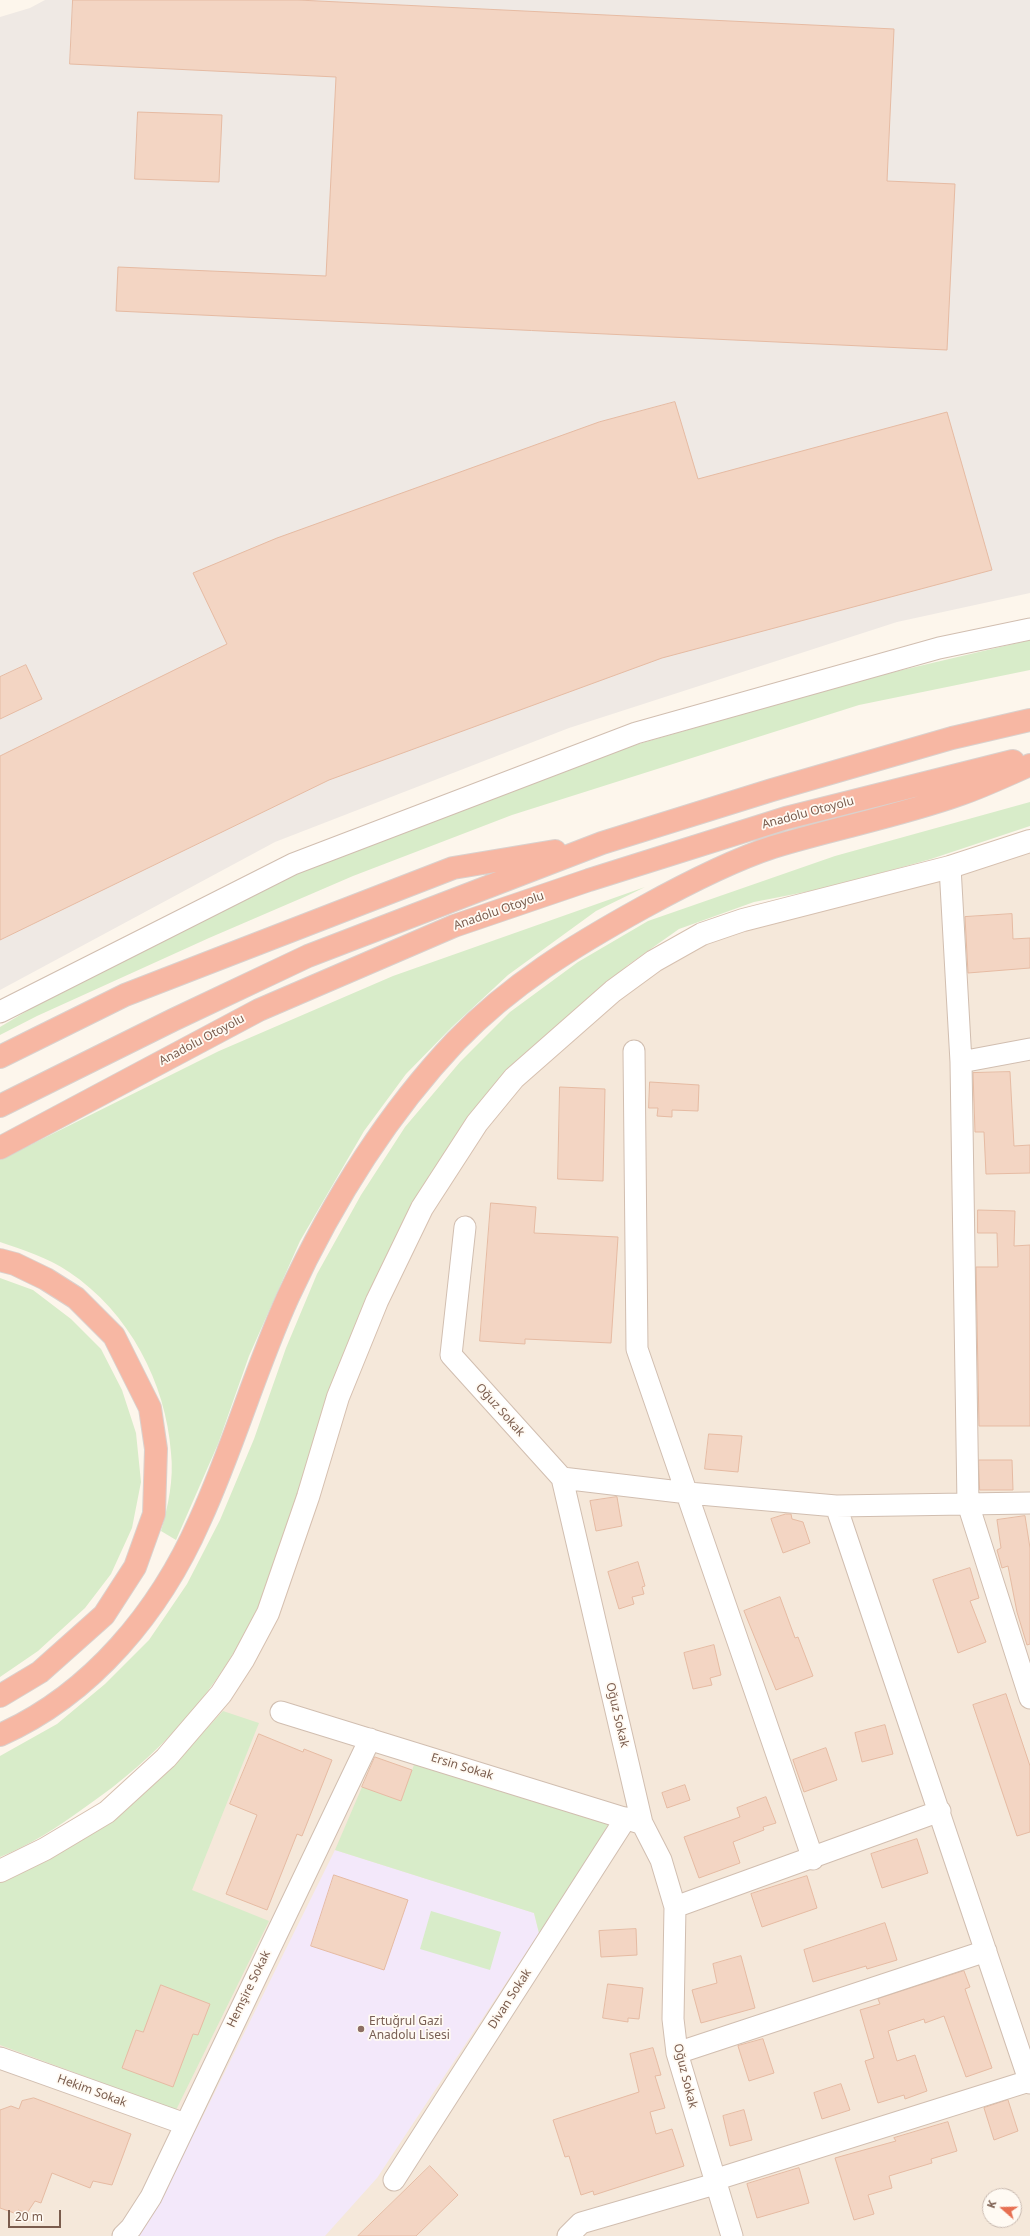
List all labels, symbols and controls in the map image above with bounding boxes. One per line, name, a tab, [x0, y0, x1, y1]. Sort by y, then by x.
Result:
street label: Anadolu Otoyolu	[760, 794, 856, 832]
street label: Anadolu Otoyolu	[452, 889, 546, 933]
street label: Anadolu Otoyolu	[157, 1011, 247, 1069]
street label: Oğuz Sokak	[472, 1381, 528, 1439]
street label: Oğuz Sokak	[603, 1681, 631, 1749]
street label: Ersin Sokak	[429, 1751, 495, 1783]
street label: Hemşire Sokak	[224, 1948, 274, 2030]
street label: Divan Sokak	[485, 1966, 535, 2032]
place label: Ertuğrul Gazi Anadolu Lisesi	[369, 2015, 450, 2043]
marker: Ertuğrul Gazi Anadolu Lisesi	[356, 2024, 366, 2034]
street label: Oğuz Sokak	[670, 2042, 700, 2110]
street label: Hekim Sokak	[55, 2072, 129, 2110]
north arrow	[982, 2188, 1022, 2228]
text: K	[983, 2198, 999, 2210]
scale bar	[10, 2202, 63, 2228]
text: 20 m	[15, 2208, 43, 2225]

